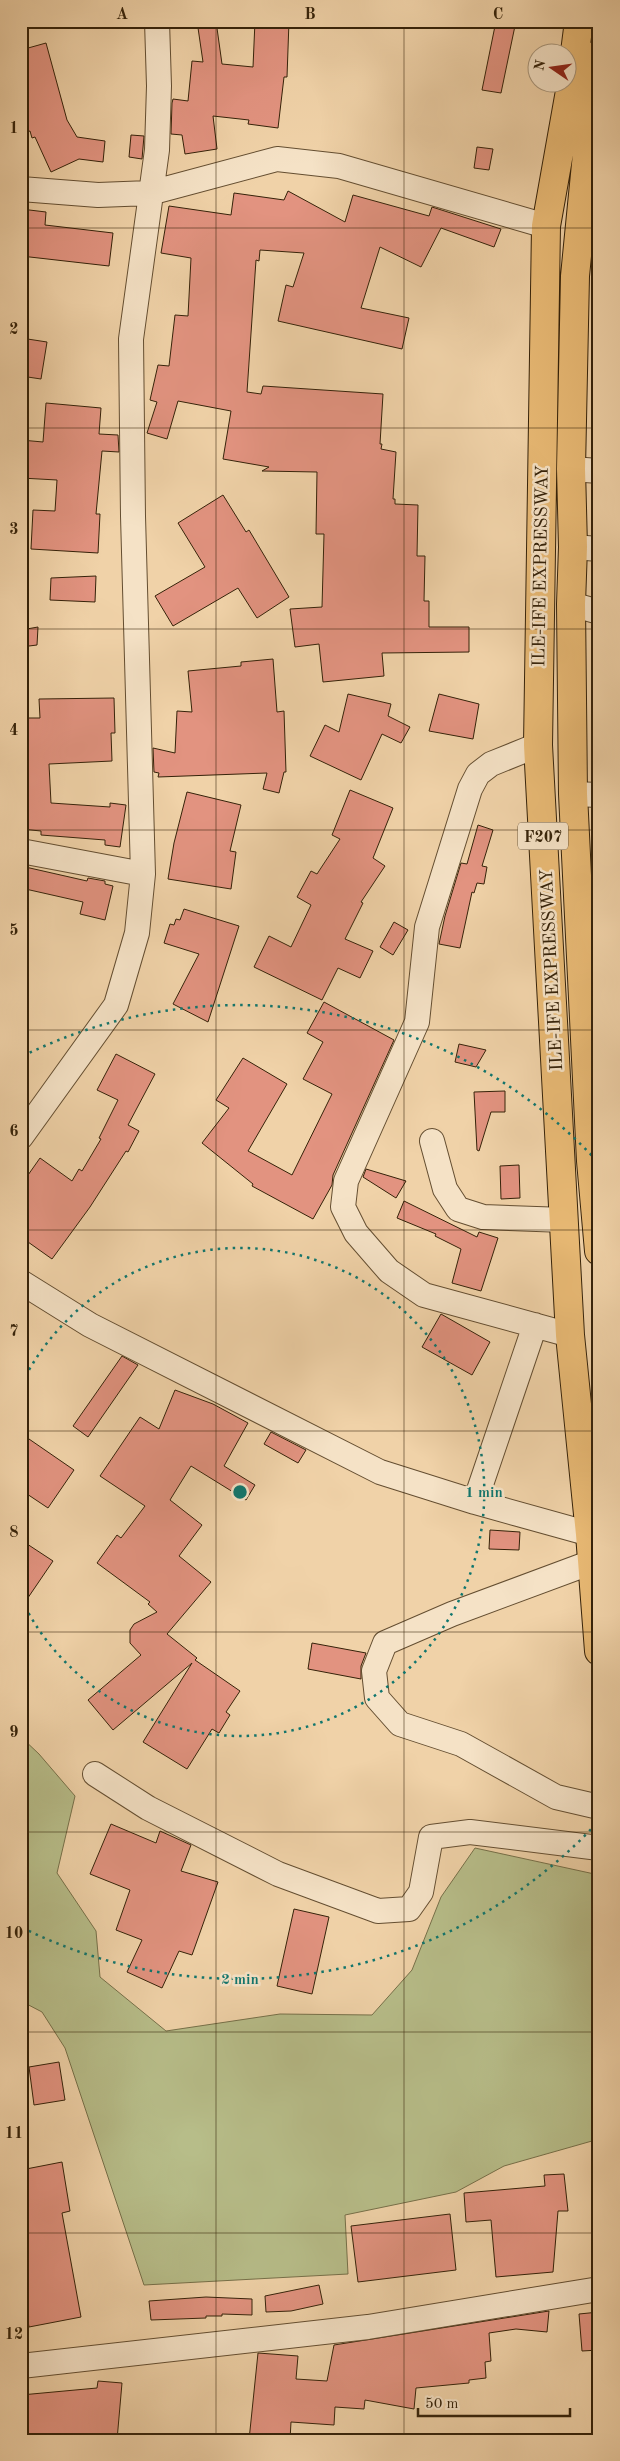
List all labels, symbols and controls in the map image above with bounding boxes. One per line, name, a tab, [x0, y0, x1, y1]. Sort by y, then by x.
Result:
text: A	[116, 7, 128, 23]
text: B	[304, 7, 316, 23]
text: C	[493, 7, 503, 23]
north arrow	[528, 42, 578, 92]
text: N	[532, 58, 548, 72]
text: 1	[9, 121, 19, 137]
text: 2	[9, 322, 19, 338]
street label: ILE-IFE EXPRESSWAY	[530, 465, 552, 667]
text: 3	[9, 522, 19, 538]
text: 4	[9, 723, 19, 739]
road number: F207	[518, 822, 568, 849]
street label: ILE-IFE EXPRESSWAY	[538, 869, 566, 1071]
text: 5	[9, 923, 19, 939]
text: 6	[9, 1124, 19, 1140]
text: 7	[9, 1324, 19, 1340]
centre of rings	[231, 1483, 249, 1501]
text: 1 min	[465, 1486, 503, 1501]
text: 8	[9, 1525, 19, 1541]
text: 9	[9, 1725, 19, 1741]
text: 10	[5, 1926, 23, 1942]
text: 2 min	[221, 1973, 259, 1988]
text: 11	[5, 2126, 23, 2142]
text: 12	[5, 2327, 23, 2343]
scale bar	[418, 2386, 570, 2418]
text: 50 m	[425, 2397, 459, 2412]

